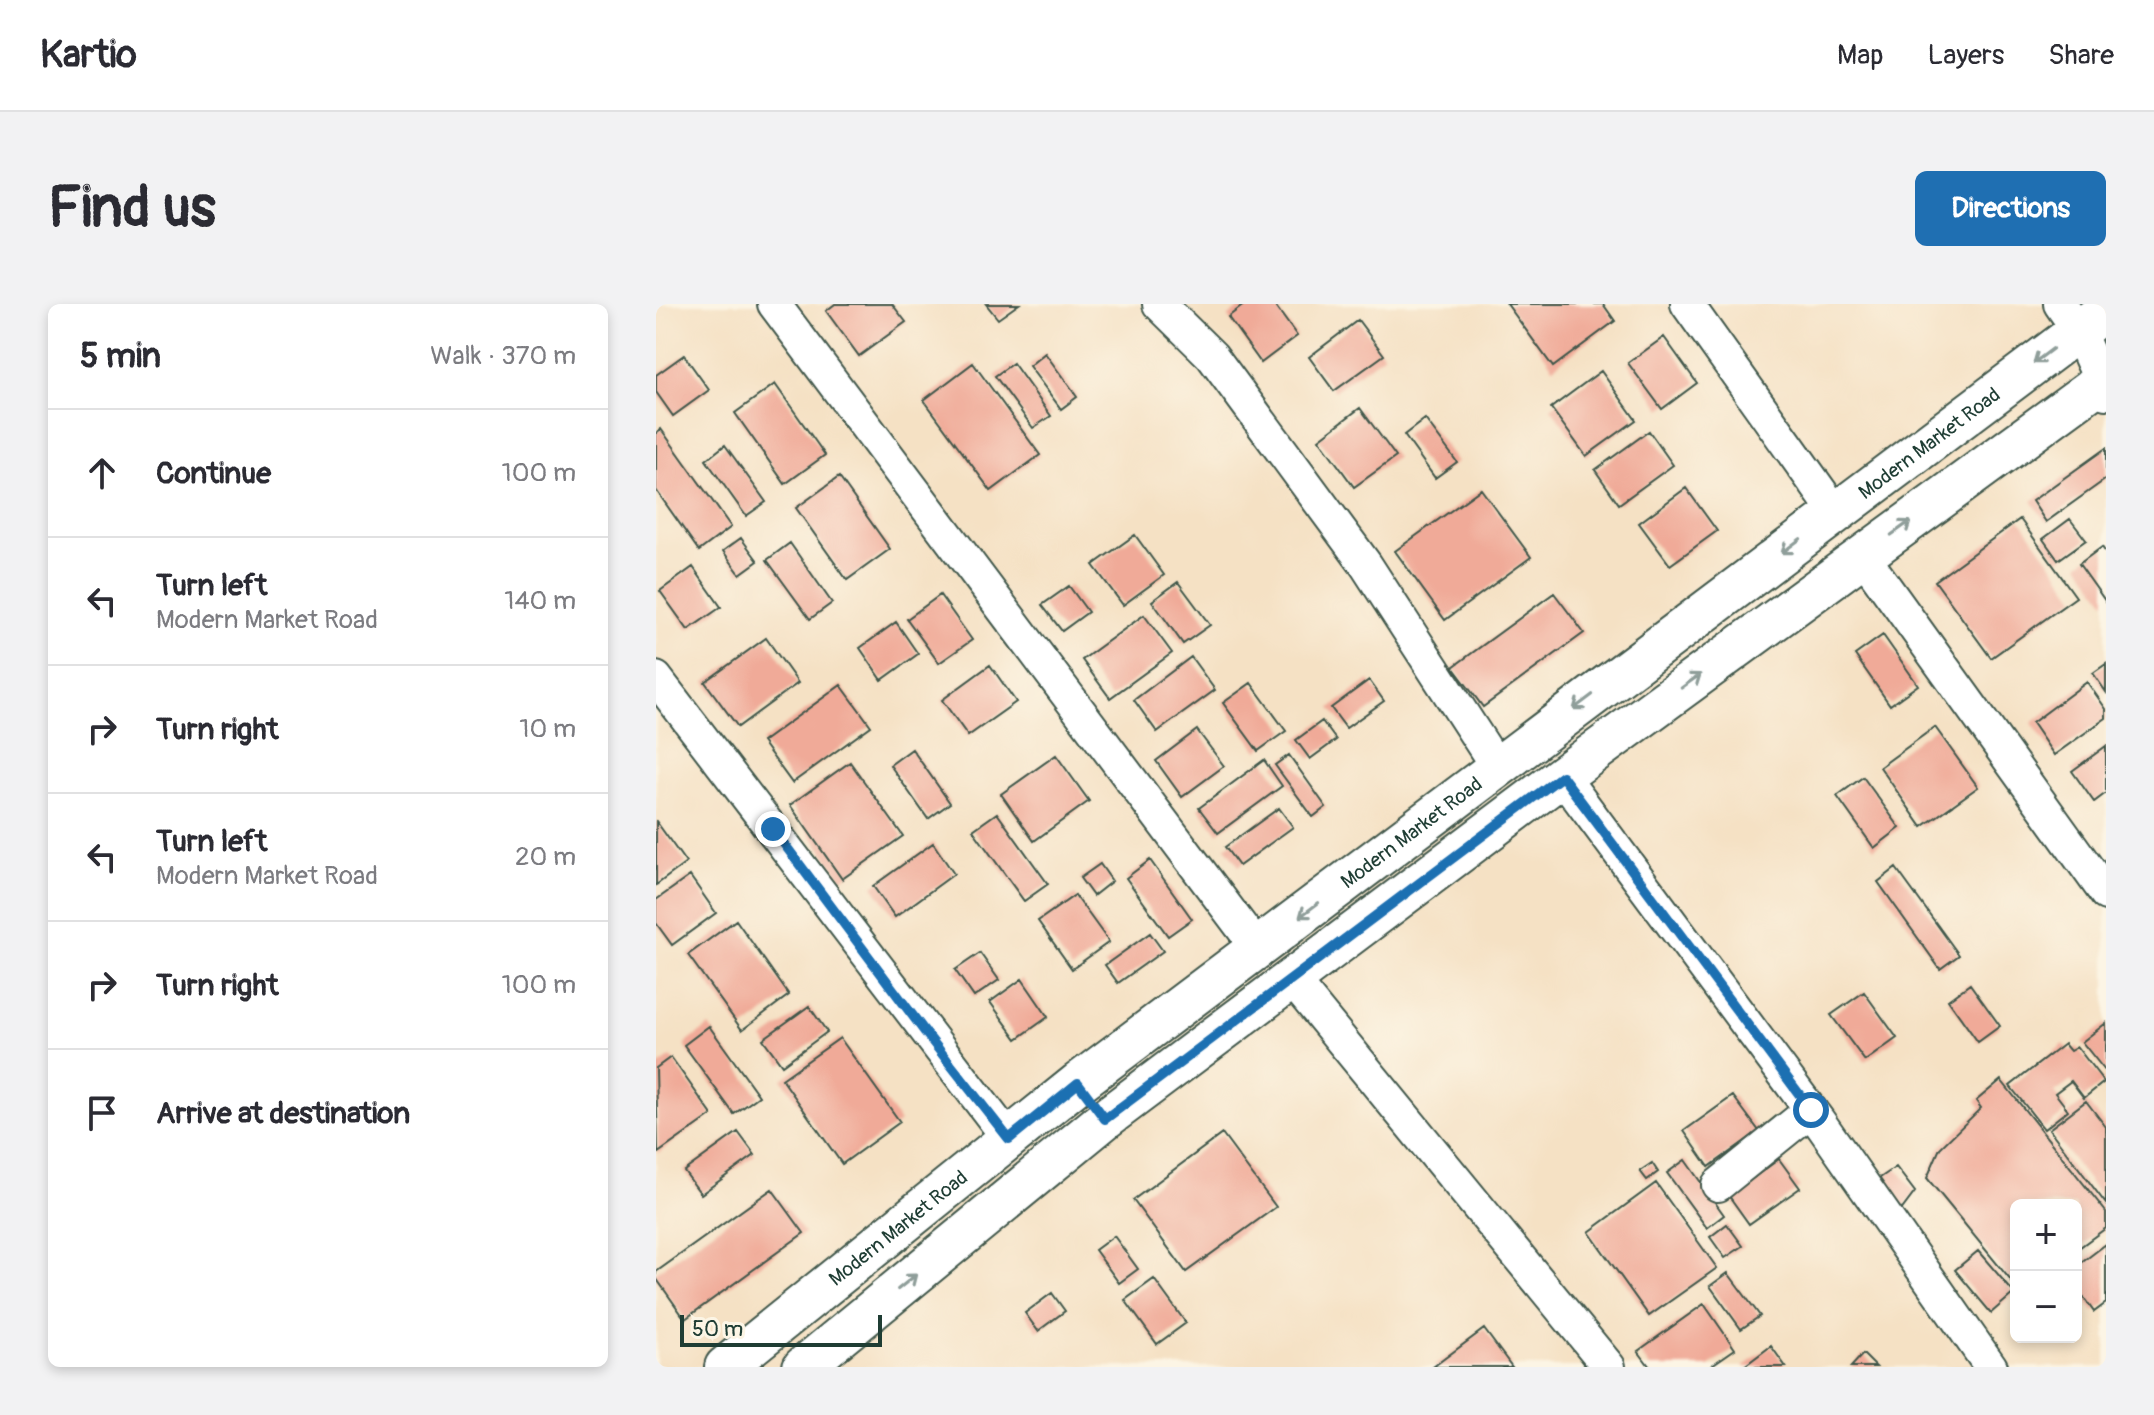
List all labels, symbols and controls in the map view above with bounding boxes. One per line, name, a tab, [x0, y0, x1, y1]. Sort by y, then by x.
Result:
text: Kartio	[40, 31, 137, 79]
text: Map	[1837, 38, 1883, 73]
text: Layers	[1927, 38, 2004, 73]
text: Share	[2048, 38, 2114, 73]
button: Directions	[1915, 171, 2106, 246]
text: Find us	[48, 174, 216, 243]
text: 5 min	[80, 335, 161, 378]
text: Walk · 370 m	[430, 340, 576, 372]
one-way arrow	[2033, 348, 2054, 365]
street label: Modern Market Road	[1853, 382, 2005, 504]
icon: ahead	[80, 451, 124, 495]
text: Continue	[156, 455, 271, 492]
text: 100 m	[502, 457, 576, 489]
one-way arrow	[1890, 520, 1911, 537]
one-way arrow	[1781, 538, 1802, 555]
text: Turn left	[156, 567, 267, 604]
icon: left	[80, 579, 124, 623]
text: 140 m	[504, 585, 576, 617]
text: Modern Market Road	[156, 604, 378, 636]
one-way arrow	[1680, 673, 1701, 690]
one-way arrow	[1573, 694, 1594, 711]
icon: right	[80, 707, 124, 751]
text: Turn right	[156, 711, 279, 748]
text: 10 m	[519, 713, 576, 745]
street label: Modern Market Road	[1335, 771, 1487, 894]
route end	[755, 811, 791, 847]
text: Turn left	[156, 823, 267, 860]
icon: left	[80, 835, 124, 879]
text: 20 m	[515, 841, 576, 873]
text: Modern Market Road	[156, 860, 378, 892]
one-way arrow	[1298, 901, 1320, 918]
icon: right	[80, 963, 124, 1007]
text: Turn right	[156, 967, 279, 1004]
text: 100 m	[502, 969, 576, 1001]
icon: arrive	[80, 1091, 124, 1135]
route start	[1793, 1092, 1829, 1128]
text: Arrive at destination	[156, 1095, 410, 1132]
street label: Modern Market Road	[824, 1165, 972, 1291]
map controls	[2010, 1199, 2082, 1343]
button: +	[2010, 1199, 2082, 1271]
button: −	[2010, 1271, 2082, 1343]
one-way arrow	[896, 1273, 917, 1291]
scale bar	[680, 1311, 882, 1347]
text: 50 m	[692, 1315, 743, 1343]

